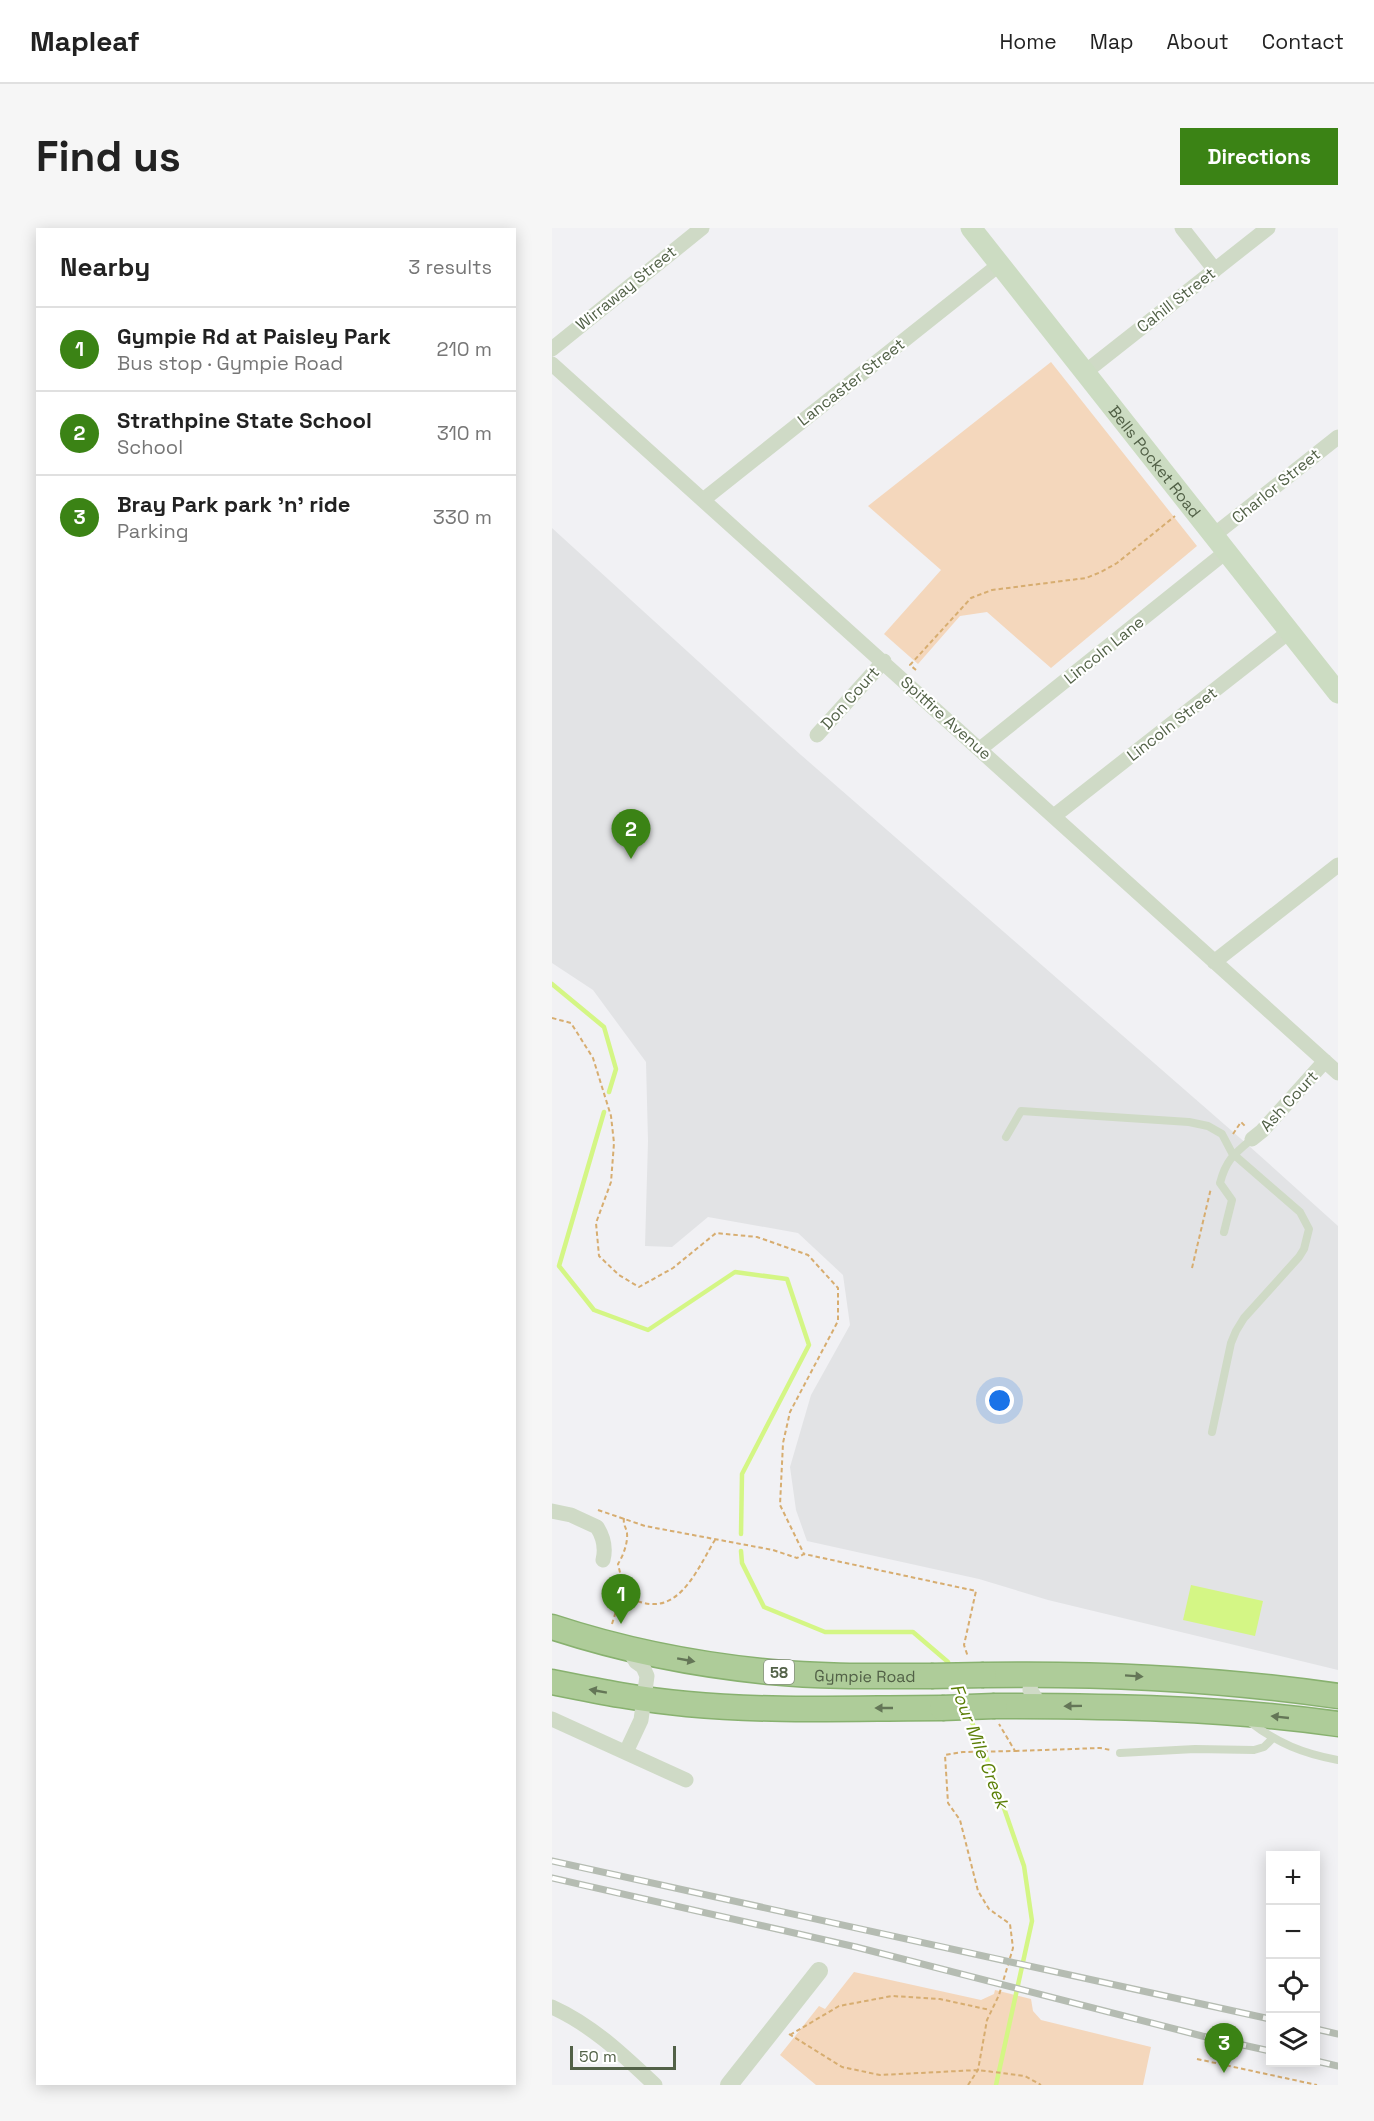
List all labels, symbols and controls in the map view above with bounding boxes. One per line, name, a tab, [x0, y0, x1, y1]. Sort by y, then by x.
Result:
text: Mapleaf	[30, 23, 140, 59]
text: Home	[999, 28, 1057, 55]
text: Map	[1090, 28, 1134, 55]
text: About	[1167, 28, 1229, 55]
text: Contact	[1262, 28, 1344, 55]
button: Directions	[1180, 128, 1338, 185]
text: Find us	[36, 130, 181, 183]
street label: Wirraway Street	[572, 241, 680, 335]
text: Nearby	[60, 250, 150, 284]
text: 3 results	[408, 254, 492, 280]
street label: Cahill Street	[1132, 263, 1220, 337]
text: Gympie Rd at Paisley Park	[117, 322, 391, 350]
street label: Lancaster Street	[793, 334, 909, 430]
text: 1	[75, 336, 84, 362]
text: 210 m	[436, 336, 492, 362]
text: Bus stop · Gympie Road	[117, 350, 343, 376]
street label: Bells Pocket Road	[1104, 401, 1206, 522]
text: Strathpine State School	[117, 406, 372, 434]
text: 2	[74, 420, 85, 446]
text: 310 m	[437, 420, 492, 446]
text: School	[117, 434, 183, 460]
street label: Charlor Street	[1227, 444, 1325, 528]
text: Bray Park park 'n' ride	[117, 490, 351, 518]
text: 3	[73, 504, 86, 530]
text: 330 m	[433, 504, 492, 530]
text: Parking	[117, 518, 189, 544]
street label: Lincoln Lane	[1060, 611, 1148, 689]
street label: Don Court	[816, 662, 884, 734]
street label: Spitfire Avenue	[896, 672, 996, 764]
street label: Lincoln Street	[1123, 682, 1221, 766]
pin: 2	[612, 810, 650, 859]
street label: Ash Court	[1255, 1066, 1323, 1136]
your location	[985, 1386, 1014, 1415]
pin: 1	[602, 1574, 640, 1624]
one-way arrow	[676, 1655, 695, 1664]
road number: 58	[764, 1660, 794, 1684]
street label: Gympie Road	[814, 1664, 916, 1687]
one-way arrow	[1125, 1671, 1144, 1681]
water label: Four Mile Creek	[946, 1680, 1015, 1814]
one-way arrow	[588, 1686, 607, 1695]
one-way arrow	[1064, 1701, 1083, 1711]
one-way arrow	[874, 1703, 893, 1713]
one-way arrow	[1270, 1712, 1289, 1722]
map controls	[1266, 1851, 1320, 2067]
button: +	[1266, 1851, 1320, 1905]
button: −	[1266, 1905, 1320, 1959]
button: locate	[1266, 1959, 1320, 2013]
button: layers	[1266, 2013, 1320, 2067]
pin: 3	[1204, 2024, 1244, 2073]
scale bar	[570, 2043, 676, 2070]
text: 50 m	[579, 2046, 617, 2067]

